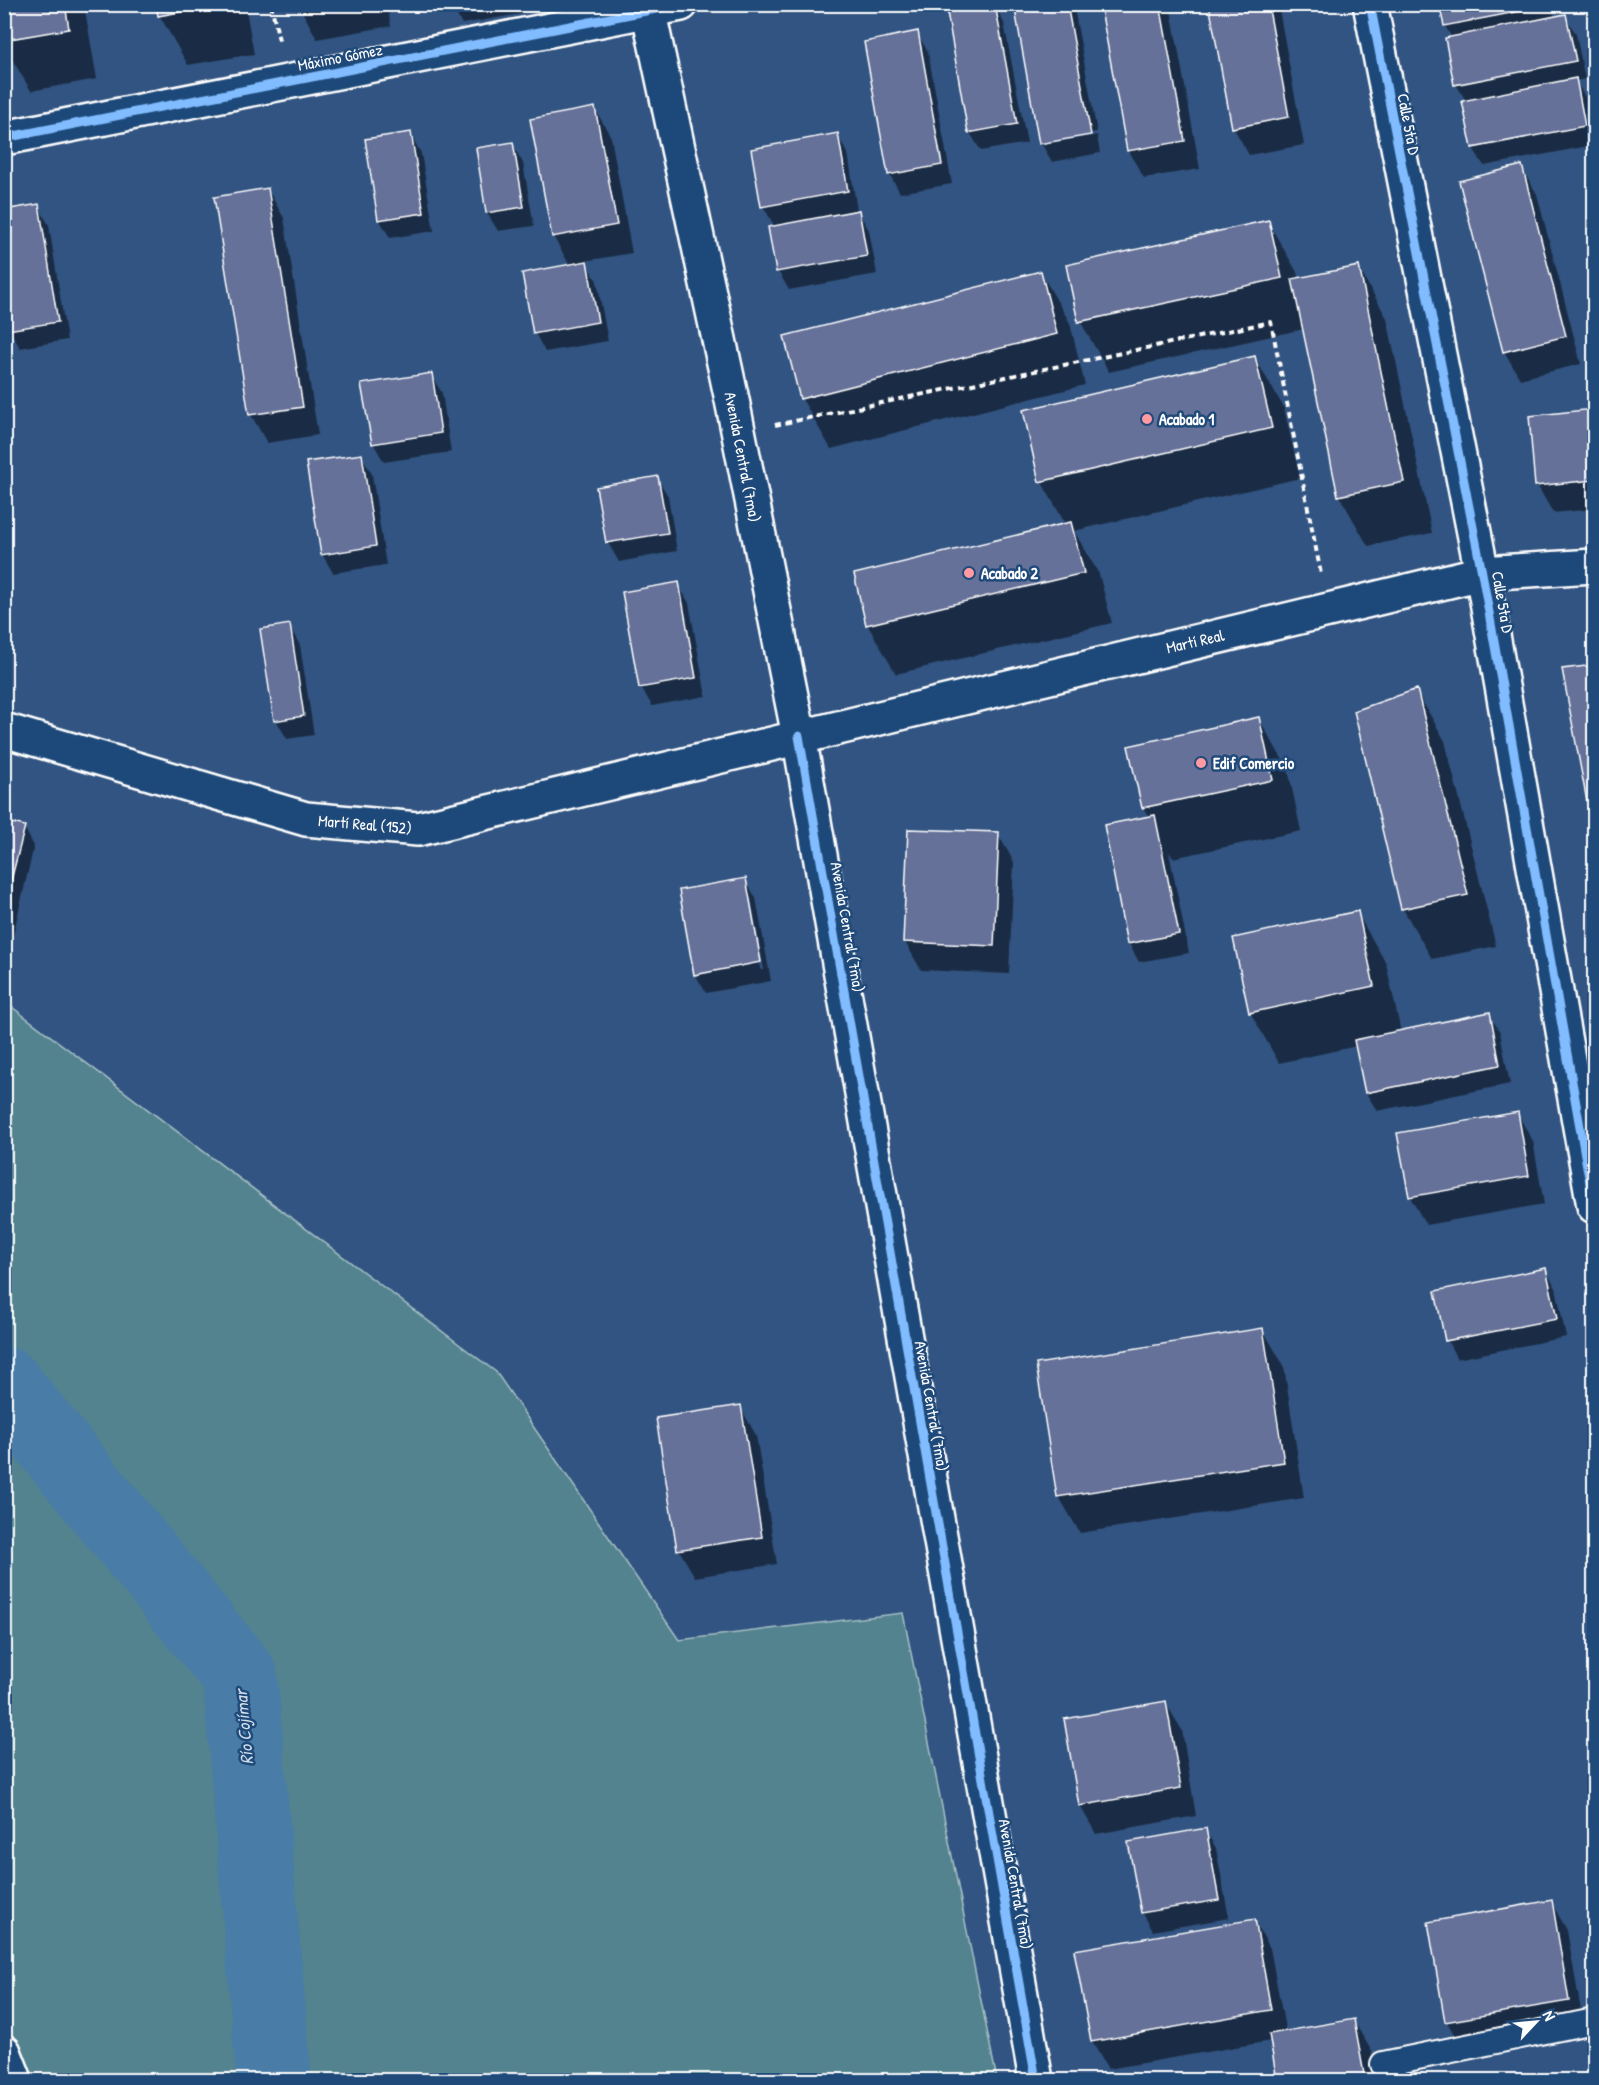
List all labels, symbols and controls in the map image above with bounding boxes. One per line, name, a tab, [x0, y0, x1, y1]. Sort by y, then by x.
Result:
street label: Máximo Gómez	[296, 38, 384, 76]
street label: Calle 5ta D	[1392, 92, 1426, 157]
street label: Avenida Central (7ma)	[720, 390, 766, 524]
place label: Acabado 1	[1159, 408, 1215, 430]
marker: Acabado 1	[1140, 412, 1154, 426]
place label: Acabado 2	[981, 562, 1039, 584]
marker: Acabado 2	[962, 566, 976, 580]
street label: Calle 5ta D	[1487, 570, 1519, 635]
street label: Martí Real	[1164, 623, 1227, 658]
place label: Edif Comercio	[1213, 752, 1295, 774]
marker: Edif Comercio	[1194, 756, 1208, 770]
street label: Martí Real (152)	[317, 809, 413, 839]
street label: Avenida Central (7ma)	[826, 860, 870, 994]
street label: Avenida Central (7ma)	[910, 1339, 954, 1473]
water label: Río Cojímar	[228, 1686, 259, 1766]
street label: Avenida Central (7ma)	[994, 1817, 1038, 1951]
north arrow	[1506, 1992, 1566, 2052]
text: N	[1538, 2007, 1561, 2025]

